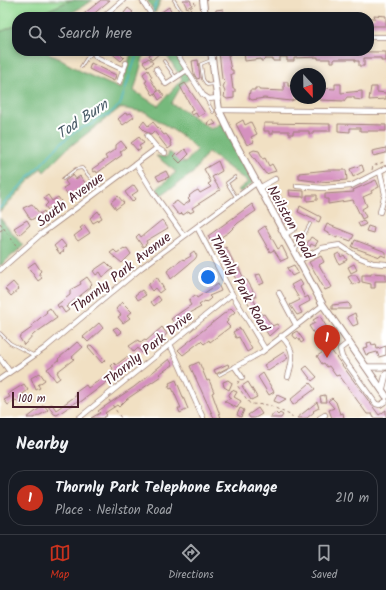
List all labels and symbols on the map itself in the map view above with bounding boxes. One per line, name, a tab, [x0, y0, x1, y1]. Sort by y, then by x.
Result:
north arrow	[290, 68, 326, 104]
water label: Tod Burn	[52, 93, 114, 146]
street label: South Avenue	[32, 166, 110, 233]
street label: Neilston Road	[261, 182, 320, 264]
street label: Thornly Park Avenue	[67, 226, 177, 319]
street label: Thornly Park Road	[203, 231, 275, 337]
your location	[198, 267, 218, 287]
street label: Thornly Park Drive	[99, 305, 199, 392]
pin: 1	[314, 325, 340, 358]
scale bar	[12, 390, 79, 409]

